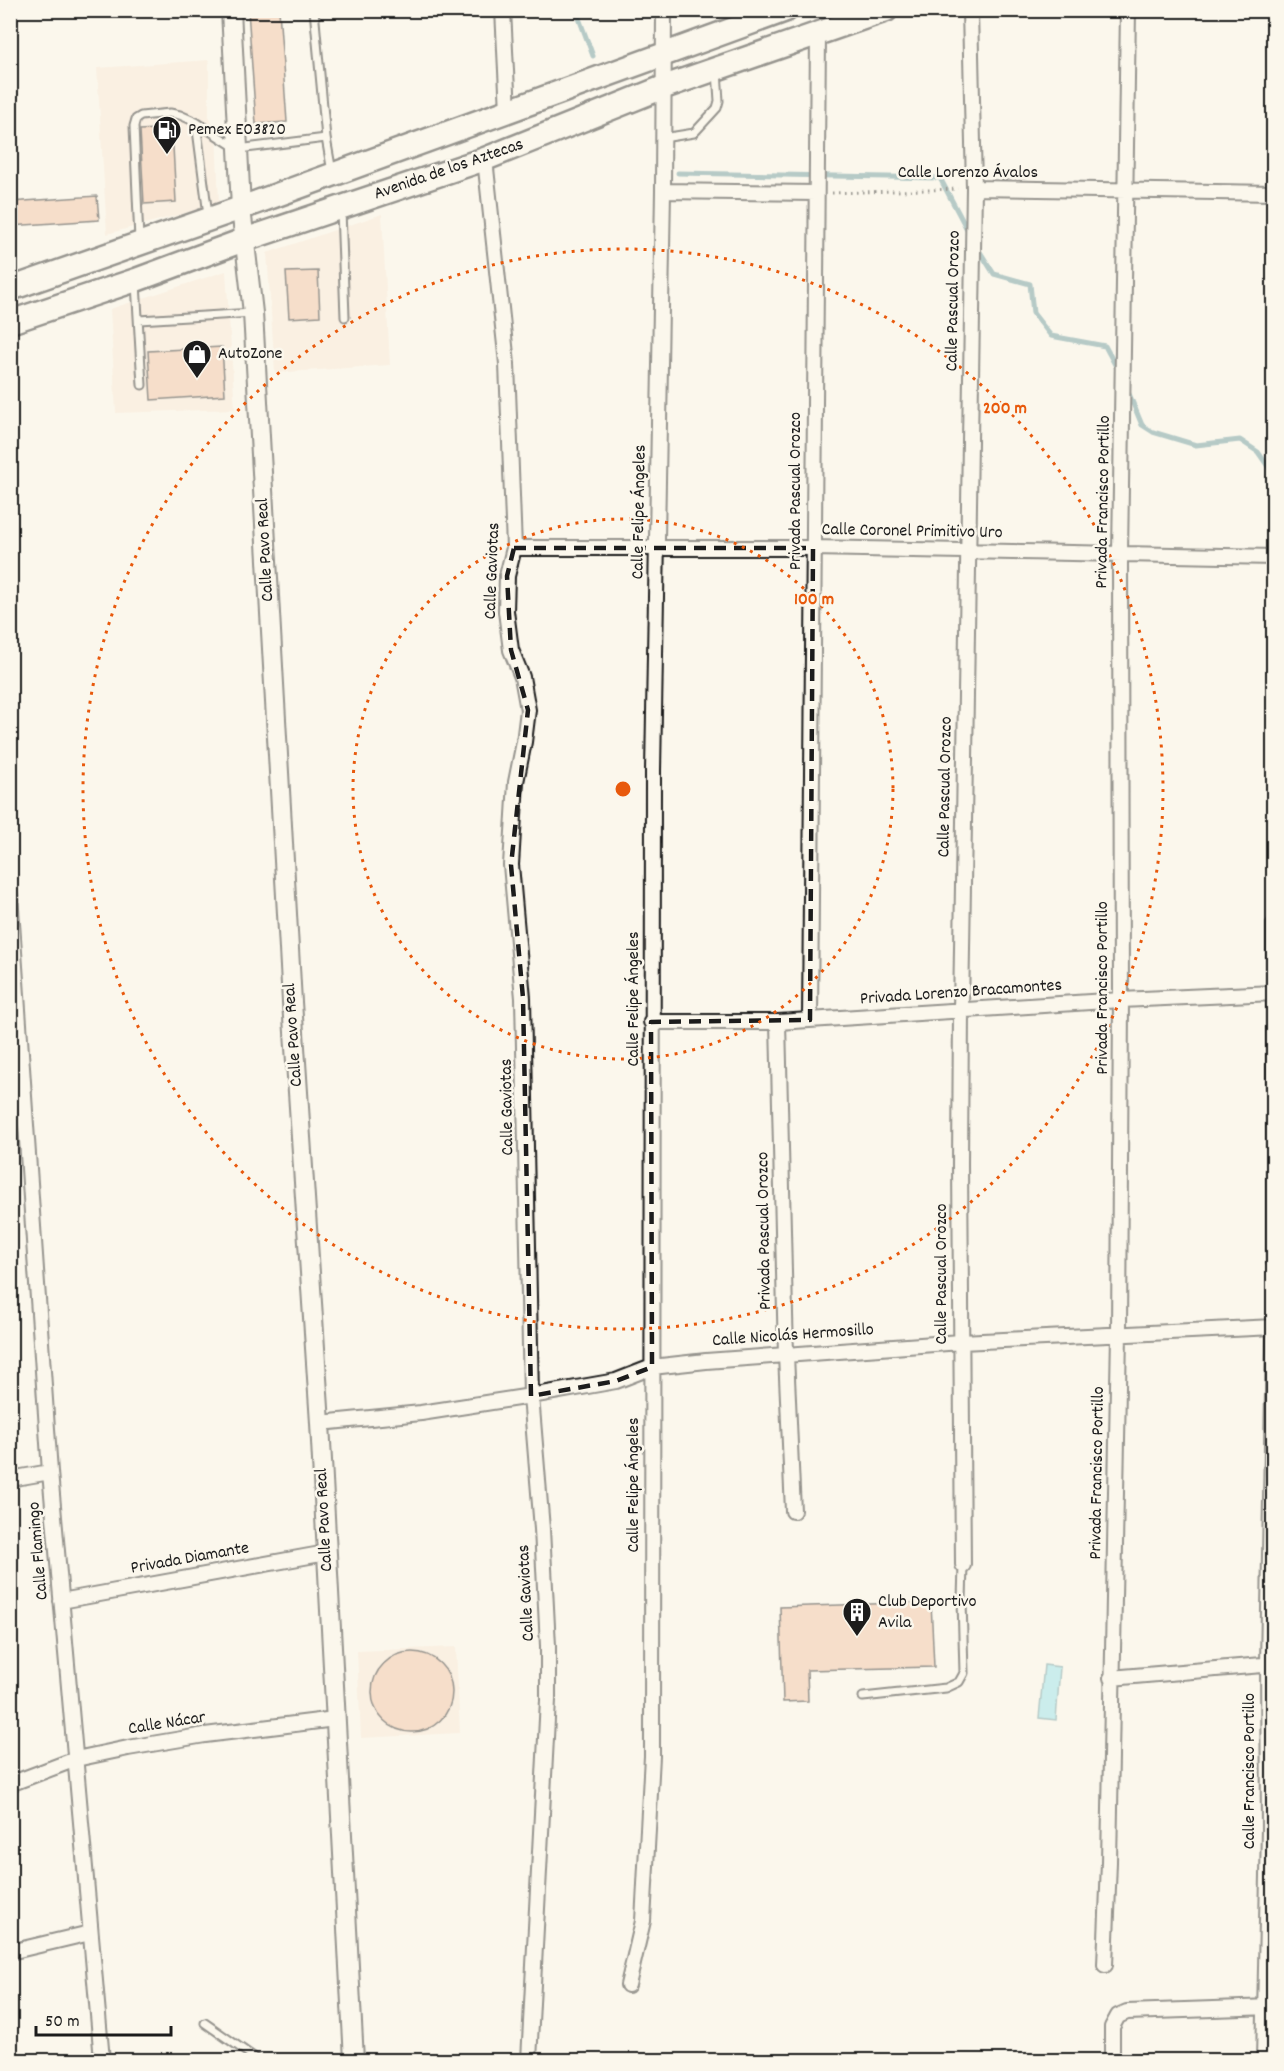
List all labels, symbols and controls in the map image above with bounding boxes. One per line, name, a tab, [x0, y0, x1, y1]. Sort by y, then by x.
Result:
fuel station icon: Pemex E03820	[151, 114, 183, 156]
place label: Pemex E03820	[188, 118, 286, 143]
street label: Avenida de los Aztecas	[371, 133, 527, 207]
street label: Calle Lorenzo Ávalos	[898, 161, 1038, 186]
street label: Calle Pascual Orozco	[940, 230, 968, 372]
shop icon: AutoZone	[181, 338, 213, 380]
place label: AutoZone	[218, 342, 283, 367]
text: 200 m	[983, 397, 1027, 422]
street label: Privada Pascual Orozco	[784, 412, 809, 570]
street label: Privada Francisco Portillo	[1090, 415, 1118, 589]
street label: Calle Felipe Ángeles	[626, 444, 654, 580]
street label: Calle Pavo Real	[251, 497, 281, 602]
street label: Calle Coronel Primitivo Uro	[821, 518, 1003, 546]
street label: Calle Gaviotas	[479, 522, 507, 620]
text: 100 m	[794, 588, 834, 613]
street label: Calle Pascual Orozco	[932, 716, 960, 858]
centre of rings	[613, 779, 633, 799]
street label: Privada Francisco Portillo	[1091, 901, 1116, 1075]
street label: Calle Felipe Ángeles	[622, 931, 647, 1067]
street label: Privada Lorenzo Bracamontes	[859, 973, 1063, 1013]
street label: Calle Pavo Real	[278, 982, 310, 1088]
street label: Calle Gaviotas	[495, 1058, 521, 1156]
street label: Privada Pascual Orozco	[751, 1152, 779, 1310]
street label: Calle Pascual Orozco	[930, 1203, 955, 1345]
street label: Calle Nicolás Hermosillo	[711, 1318, 875, 1354]
street label: Privada Francisco Portillo	[1084, 1386, 1112, 1560]
street label: Calle Felipe Ángeles	[622, 1417, 647, 1553]
street label: Calle Pavo Real	[310, 1467, 340, 1572]
street label: Calle Flamingo	[22, 1501, 56, 1601]
street label: Privada Diamante	[129, 1536, 251, 1582]
street label: Calle Gaviotas	[512, 1544, 542, 1642]
place label: Club Deportivo Avila	[878, 1590, 977, 1636]
building icon: Club Deportivo Avila	[841, 1596, 873, 1638]
street label: Calle Francisco Portillo	[1238, 1693, 1263, 1849]
street label: Calle Nácar	[126, 1705, 208, 1742]
scale bar	[36, 1999, 171, 2037]
text: 50 m	[45, 2010, 80, 2035]

